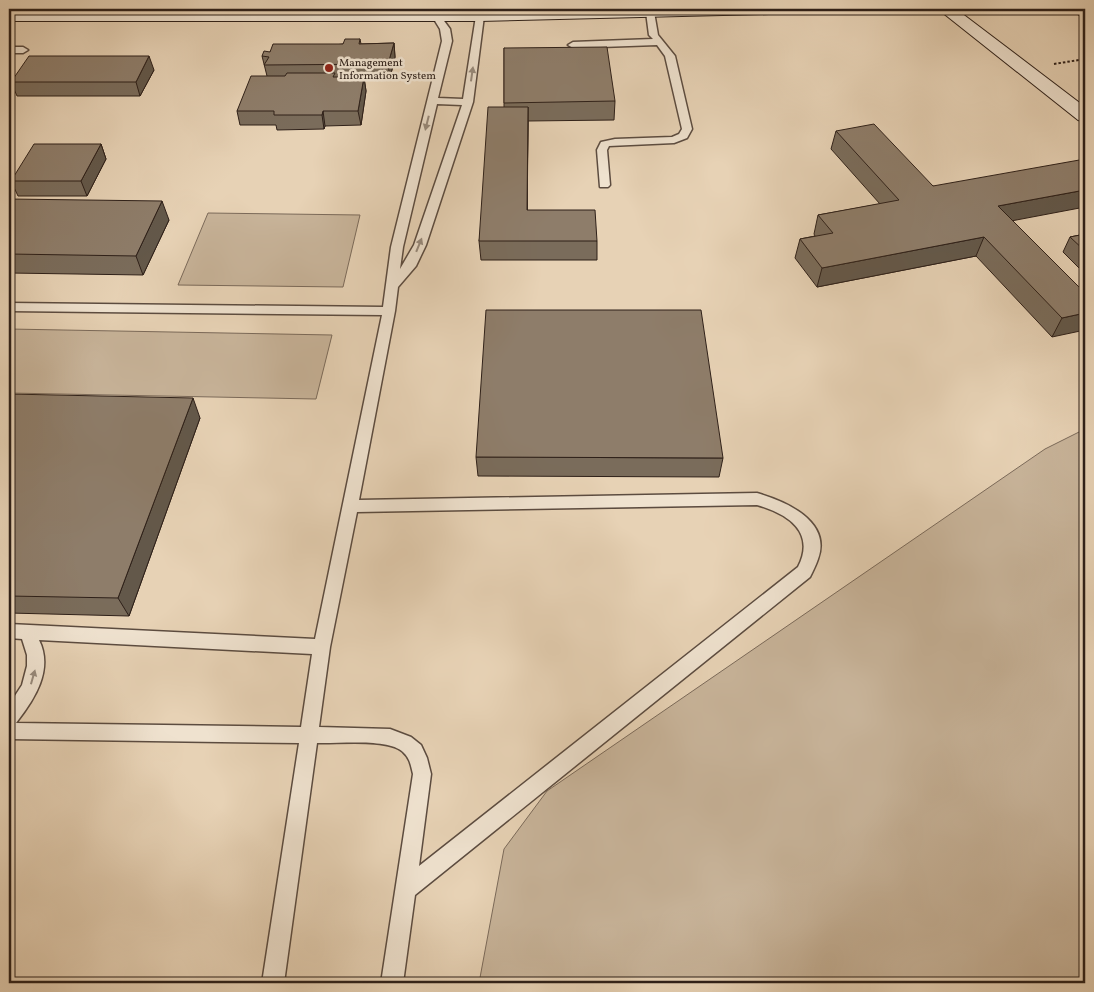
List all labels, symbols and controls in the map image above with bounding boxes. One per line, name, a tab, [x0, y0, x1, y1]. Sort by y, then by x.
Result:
place label: Management Information System	[339, 56, 436, 84]
marker: Management Information System	[323, 62, 335, 74]
one-way arrow	[468, 65, 476, 81]
one-way arrow	[423, 115, 431, 130]
one-way arrow	[416, 238, 424, 253]
one-way arrow	[30, 670, 38, 685]

